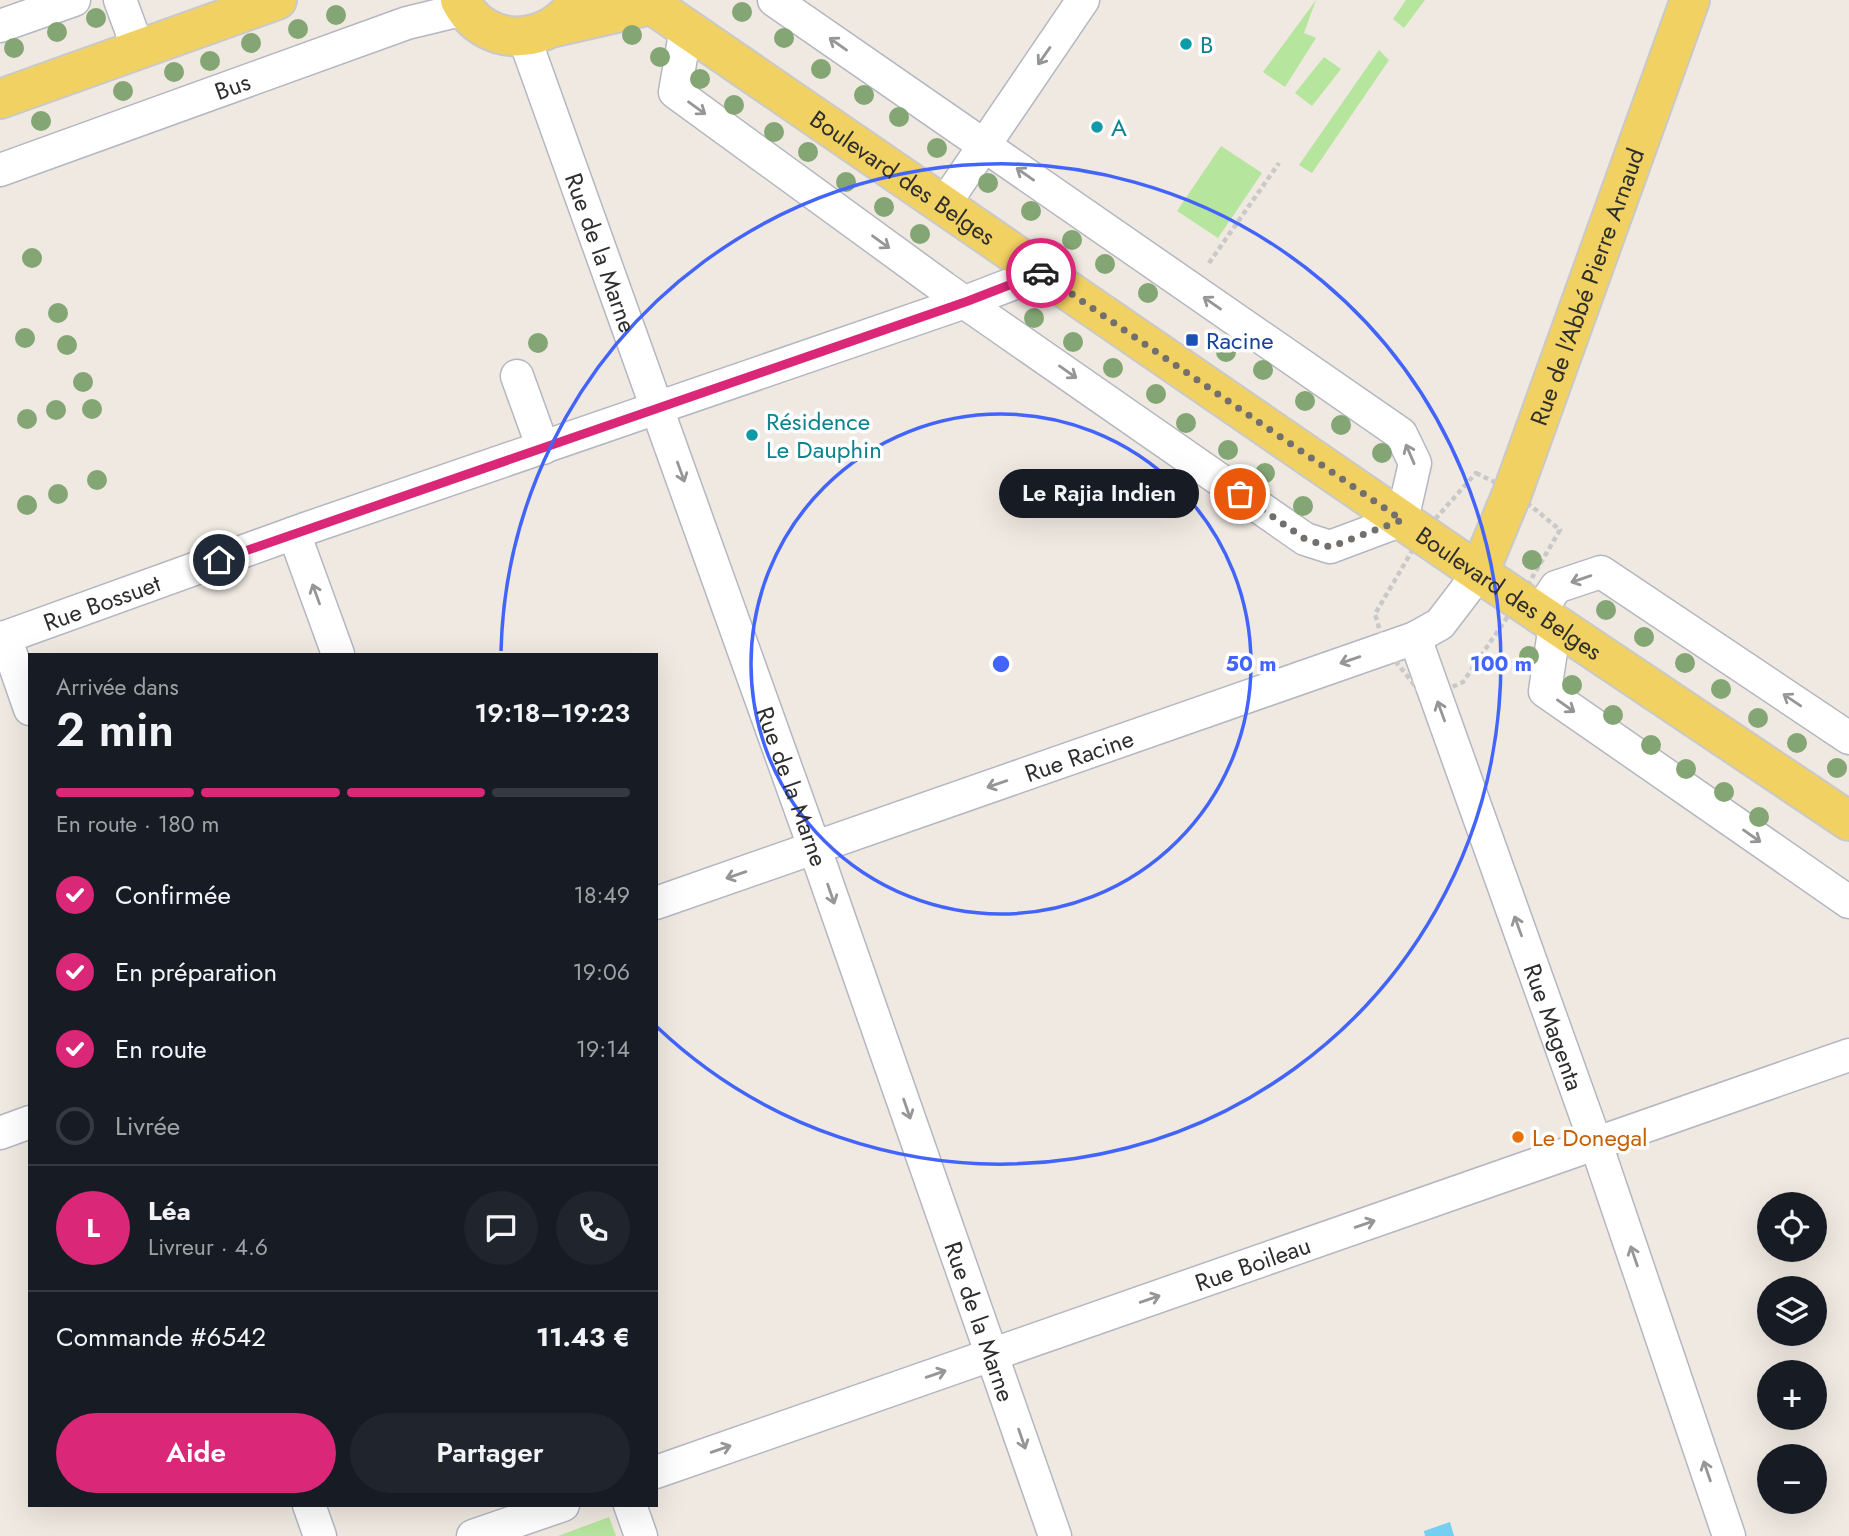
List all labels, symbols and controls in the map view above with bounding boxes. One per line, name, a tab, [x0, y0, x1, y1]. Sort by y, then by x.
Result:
place label: B	[1200, 27, 1213, 62]
marker: B	[1178, 36, 1194, 52]
one-way arrow	[829, 37, 848, 51]
one-way arrow	[1037, 46, 1051, 66]
street label: Bus	[210, 64, 255, 109]
one-way arrow	[687, 101, 706, 116]
street label: Boulevard des Belges	[803, 101, 1003, 253]
place label: A	[1111, 110, 1127, 145]
marker: A	[1089, 119, 1105, 135]
street label: Rue de l'Abbé Pierre Arnaud	[1521, 143, 1653, 430]
one-way arrow	[1016, 167, 1035, 181]
street label: Rue de la Marne	[557, 168, 646, 337]
one-way arrow	[871, 235, 890, 249]
courier	[1006, 238, 1076, 308]
icon: car	[1022, 254, 1060, 292]
one-way arrow	[1203, 296, 1222, 310]
place label: Racine	[1206, 323, 1274, 358]
marker: Racine	[1184, 332, 1200, 348]
one-way arrow	[1058, 365, 1077, 379]
place label: Résidence Le Dauphin	[766, 404, 882, 467]
marker: Résidence Le Dauphin	[744, 427, 760, 443]
one-way arrow	[1403, 444, 1416, 465]
one-way arrow	[675, 461, 688, 483]
pin	[1210, 464, 1270, 524]
callout: Le Rajia Indien	[998, 470, 1198, 518]
icon: bag	[1221, 475, 1259, 513]
text: Le Rajia Indien	[1022, 476, 1176, 510]
street label: Boulevard des Belges	[1409, 517, 1609, 668]
pin	[189, 530, 249, 590]
icon: home	[200, 541, 238, 579]
street label: Rue Bossuet	[38, 565, 165, 640]
one-way arrow	[1570, 574, 1592, 586]
one-way arrow	[309, 583, 322, 605]
text: 50 m	[1226, 649, 1276, 679]
text: 100 m	[1470, 649, 1532, 679]
centre of rings	[989, 652, 1013, 676]
one-way arrow	[1340, 655, 1362, 667]
text: Arrivée dans	[56, 670, 179, 704]
one-way arrow	[1783, 693, 1803, 707]
text: 19:18–19:23	[474, 694, 630, 732]
text: 2 min	[56, 697, 174, 763]
one-way arrow	[1555, 699, 1575, 713]
one-way arrow	[1434, 701, 1446, 723]
street label: Rue de la Marne	[748, 702, 837, 871]
street label: Rue Racine	[1020, 720, 1138, 791]
one-way arrow	[986, 778, 1008, 791]
text: En route · 180 m	[56, 807, 219, 841]
one-way arrow	[1742, 829, 1762, 843]
one-way arrow	[725, 869, 747, 882]
icon: check	[56, 876, 94, 914]
text: Confirmée	[115, 876, 231, 914]
text: 18:49	[574, 878, 630, 912]
one-way arrow	[825, 883, 838, 905]
one-way arrow	[1511, 915, 1523, 937]
icon: check	[56, 953, 94, 991]
text: En préparation	[115, 953, 277, 991]
text: 19:06	[572, 955, 630, 989]
street label: Rue Magenta	[1515, 959, 1593, 1095]
icon: check	[56, 1030, 94, 1068]
text: En route	[115, 1030, 207, 1068]
text: 19:14	[576, 1032, 630, 1066]
one-way arrow	[902, 1097, 914, 1119]
text: Livrée	[115, 1107, 180, 1145]
place label: Le Donegal	[1532, 1120, 1648, 1155]
marker: Le Donegal	[1510, 1129, 1526, 1145]
button: chat	[464, 1191, 538, 1265]
button: phone	[556, 1191, 630, 1265]
text: Léa	[148, 1192, 191, 1230]
map controls	[1757, 1192, 1827, 1514]
button: locate	[1757, 1192, 1827, 1262]
text: L	[86, 1209, 100, 1247]
one-way arrow	[1354, 1217, 1376, 1230]
street label: Rue Boileau	[1190, 1227, 1315, 1300]
text: Livreur · 4.6	[148, 1230, 268, 1264]
street label: Rue de la Marne	[936, 1237, 1024, 1406]
one-way arrow	[1627, 1245, 1640, 1267]
button: layers	[1757, 1276, 1827, 1346]
one-way arrow	[1139, 1292, 1161, 1304]
text: Commande #6542	[56, 1318, 266, 1356]
text: 11.43 €	[536, 1318, 630, 1356]
button: +	[1757, 1360, 1827, 1430]
one-way arrow	[924, 1367, 946, 1379]
button: Aide	[56, 1413, 336, 1493]
button: Partager	[350, 1413, 630, 1493]
one-way arrow	[1016, 1428, 1029, 1450]
one-way arrow	[709, 1442, 731, 1454]
button: −	[1757, 1444, 1827, 1514]
one-way arrow	[1700, 1461, 1712, 1483]

